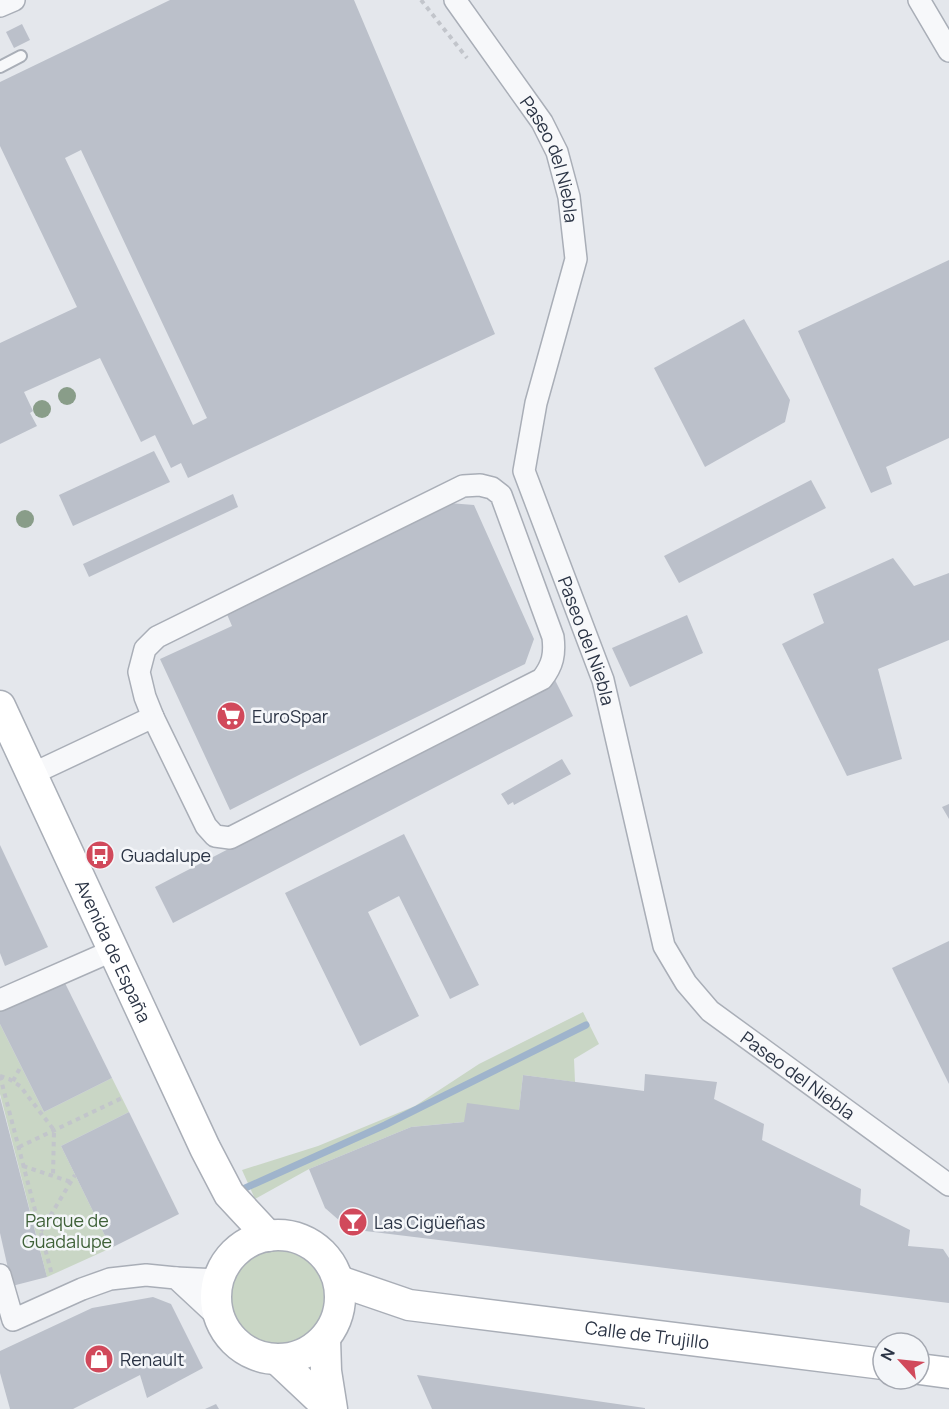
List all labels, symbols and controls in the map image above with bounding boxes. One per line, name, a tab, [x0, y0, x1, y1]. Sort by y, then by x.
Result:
street label: Paseo del Niebla	[515, 91, 584, 224]
street label: Paseo del Niebla	[553, 573, 620, 708]
supermarket icon: EuroSpar	[215, 700, 247, 732]
place label: EuroSpar	[252, 704, 329, 728]
bus stop icon: Guadalupe	[84, 839, 116, 871]
place label: Guadalupe	[121, 843, 211, 867]
street label: Avenida de España	[70, 876, 157, 1026]
street label: Paseo del Niebla	[736, 1025, 860, 1125]
bar icon: Las Cigüeñas	[337, 1206, 369, 1238]
park label: Parque de Guadalupe	[22, 1208, 112, 1253]
place label: Las Cigüeñas	[374, 1210, 485, 1234]
street label: Calle de Trujillo	[584, 1315, 711, 1354]
north arrow	[871, 1331, 931, 1391]
shop icon: Renault	[83, 1343, 115, 1375]
text: N	[875, 1344, 900, 1364]
place label: Renault	[120, 1347, 184, 1371]

